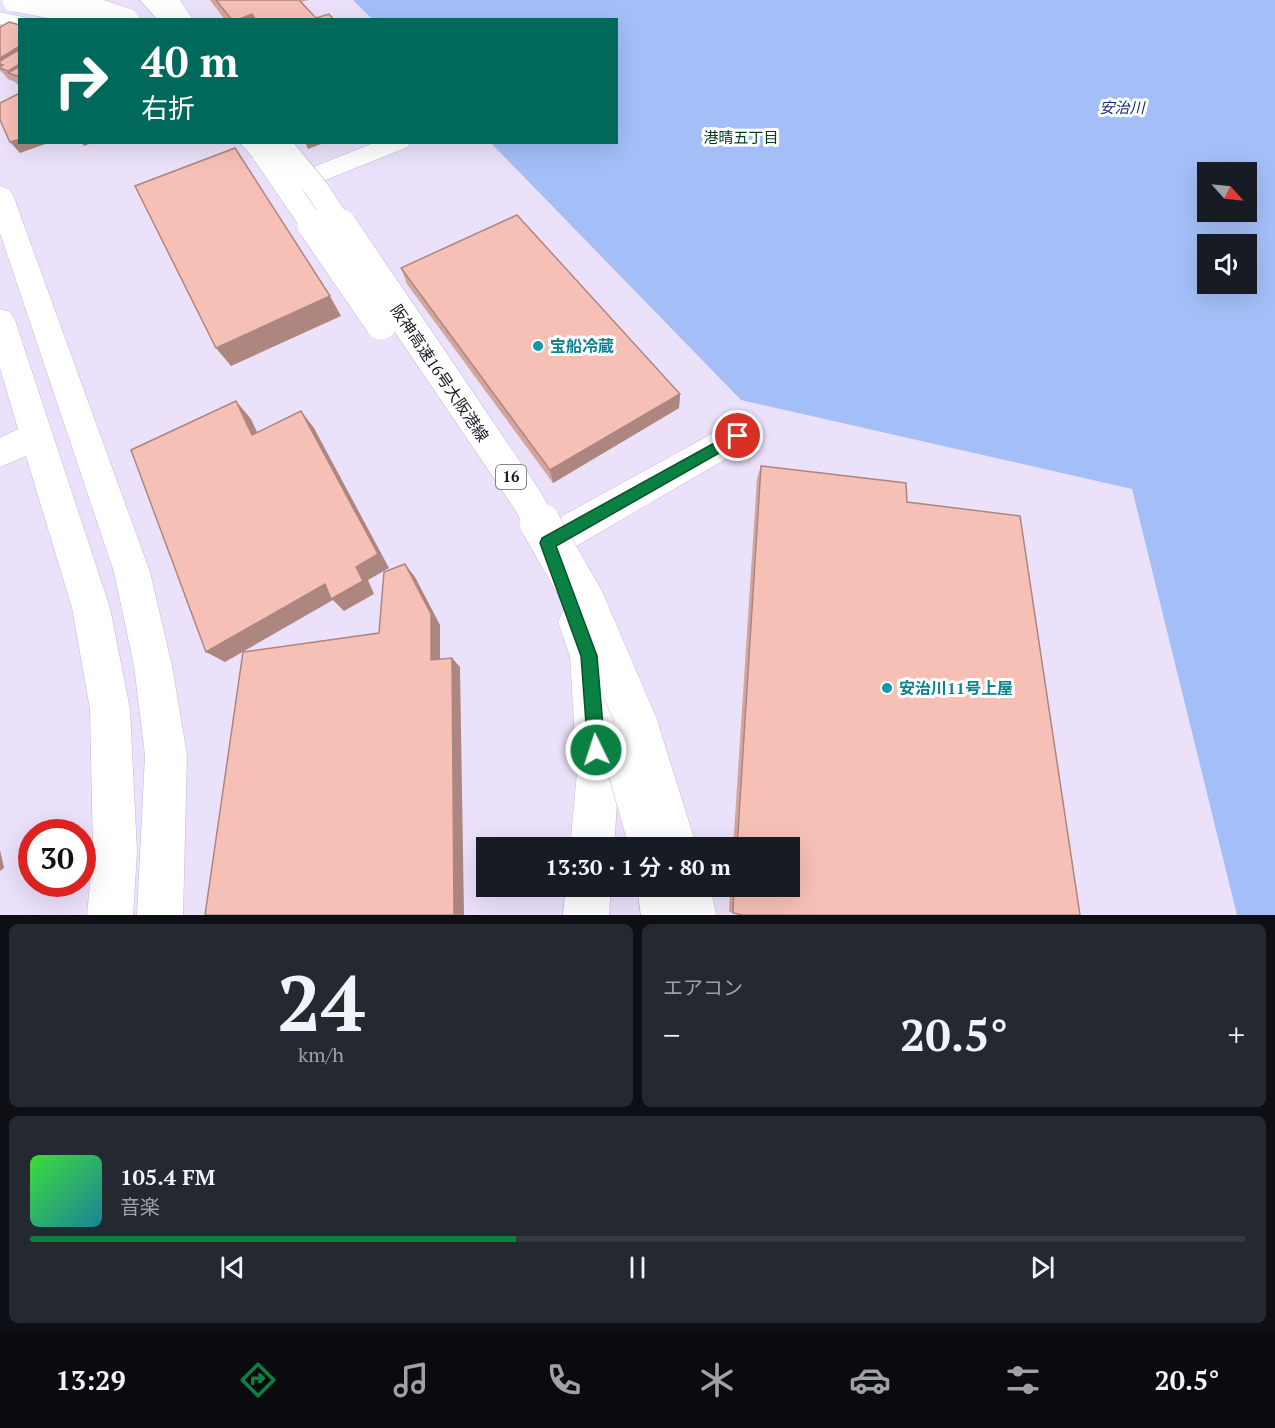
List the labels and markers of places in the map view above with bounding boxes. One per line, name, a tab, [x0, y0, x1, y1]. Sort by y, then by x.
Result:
place label: 宝船冷蔵	[550, 335, 614, 357]
marker: 宝船冷蔵	[531, 339, 545, 353]
pin	[712, 410, 763, 461]
place label: 安治川11号上屋	[899, 677, 1013, 699]
marker: 安治川11号上屋	[880, 681, 894, 695]

